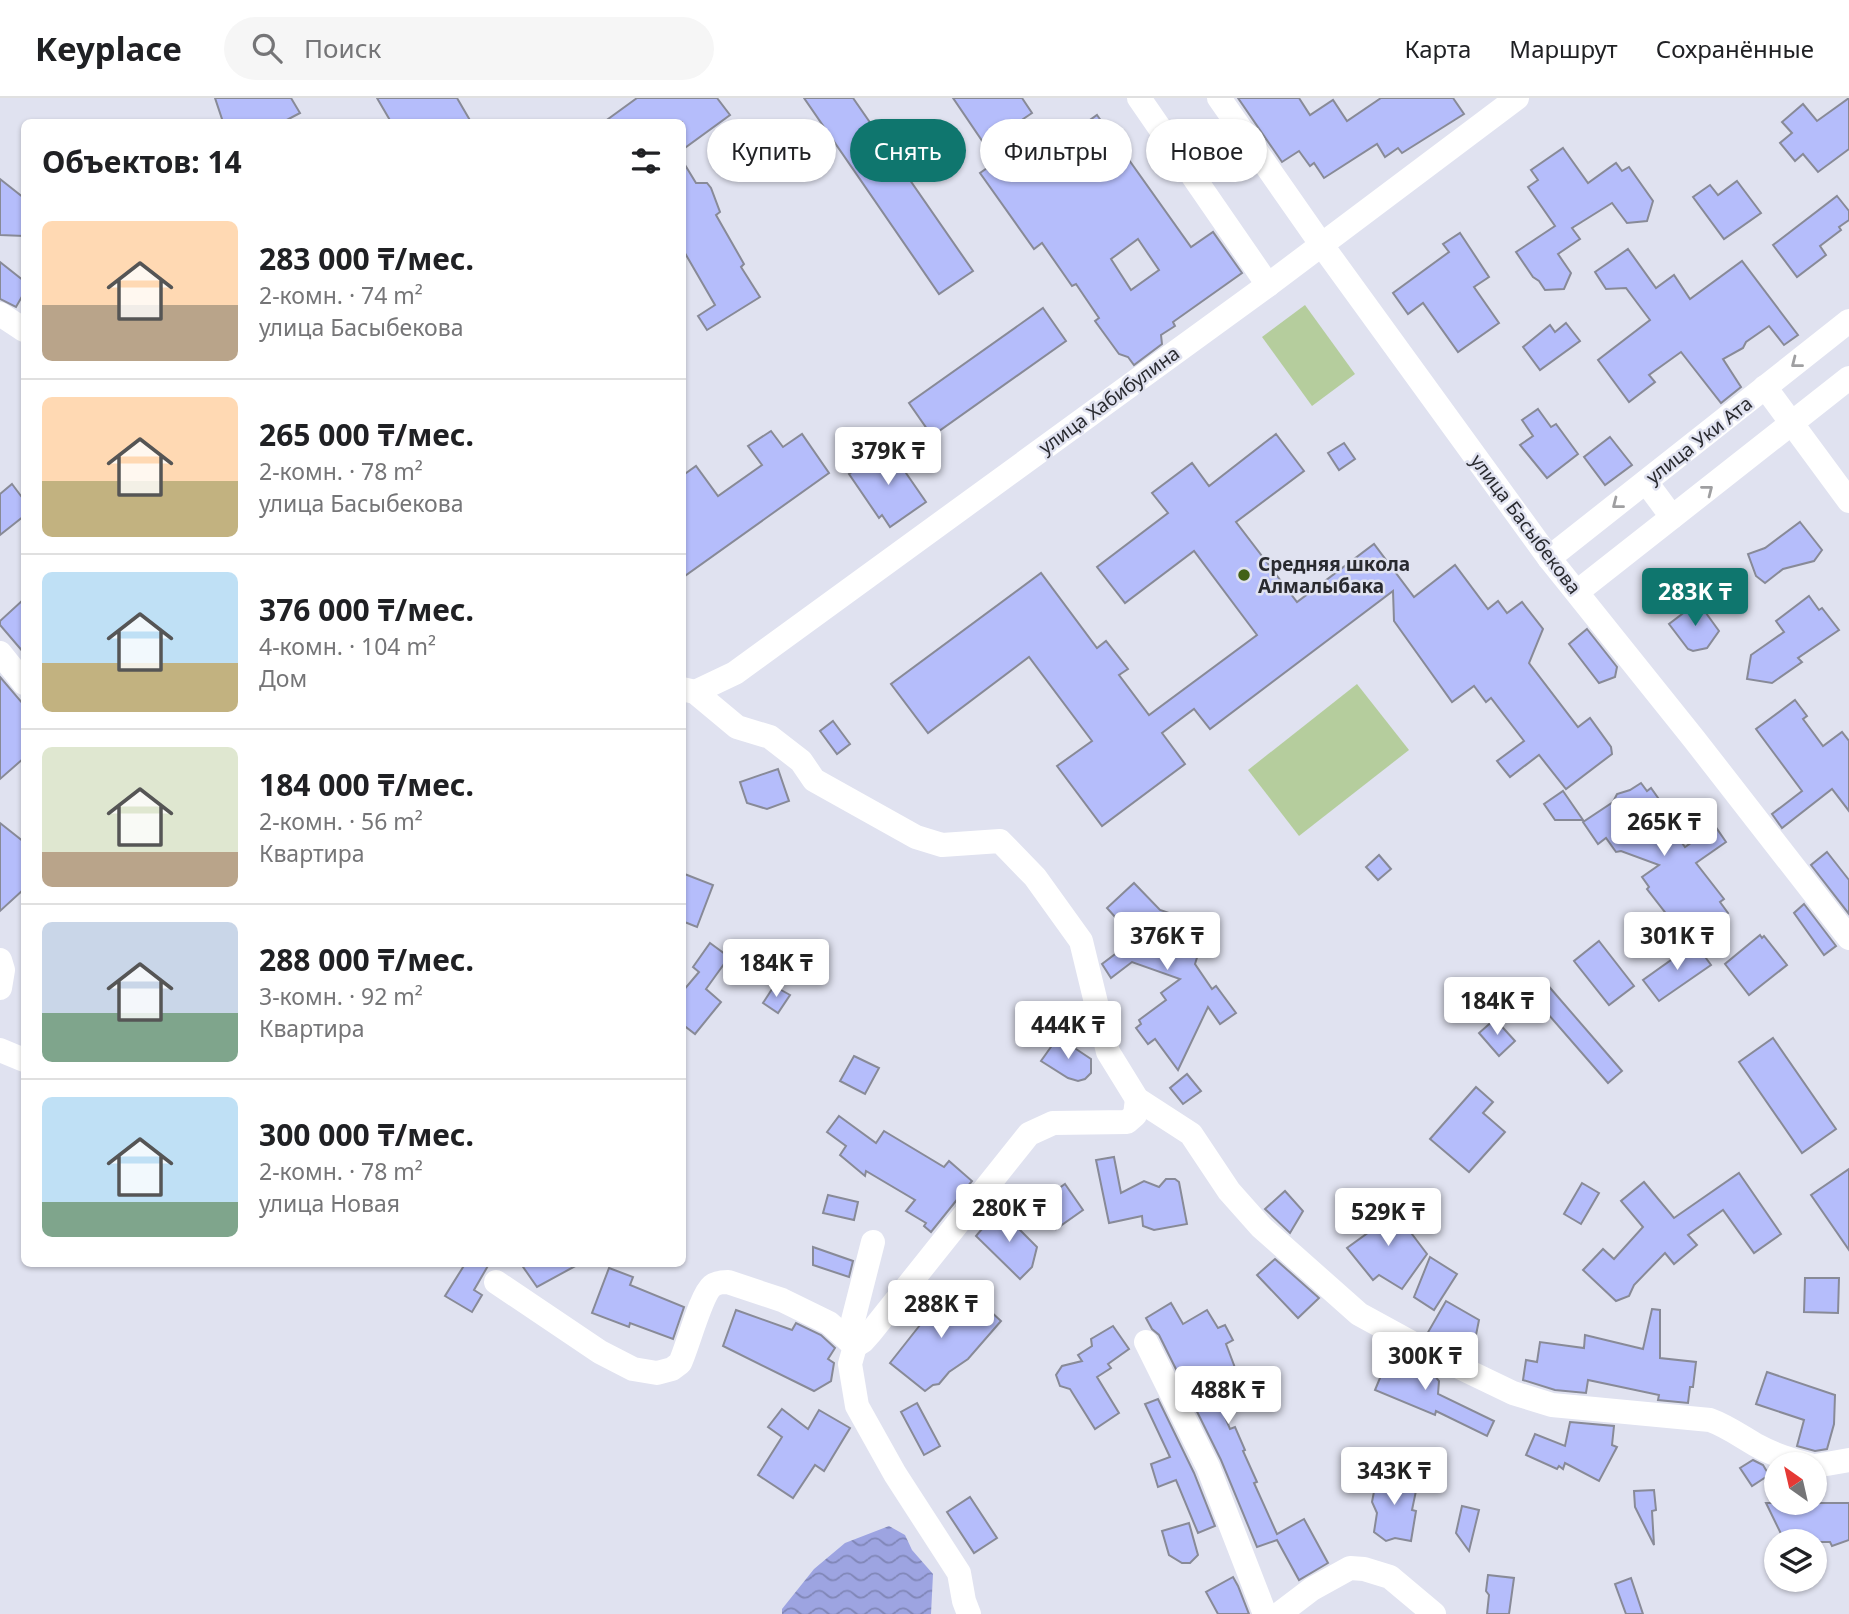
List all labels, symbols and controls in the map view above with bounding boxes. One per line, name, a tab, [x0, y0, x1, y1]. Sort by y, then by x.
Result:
search box	[224, 17, 714, 80]
text: Keyplace	[35, 26, 182, 71]
icon: search	[248, 29, 286, 67]
text: Поиск	[304, 30, 381, 66]
text: Карта	[1404, 32, 1471, 65]
text: Маршрут	[1509, 32, 1618, 65]
text: Сохранённые	[1656, 32, 1814, 65]
chip: Купить	[707, 119, 836, 182]
chip: Снять	[850, 119, 966, 182]
chip: Фильтры	[980, 119, 1132, 182]
chip: Новое	[1146, 119, 1267, 182]
text: Объектов: 14	[42, 141, 242, 182]
icon: filters	[627, 142, 665, 180]
text: 283 000 ₸/мес.	[259, 238, 474, 279]
icon: home	[98, 249, 182, 333]
text: 2-комн. · 74 m²	[259, 279, 423, 311]
text: улица Басыбекова	[259, 311, 463, 343]
street label: улица Хабибулина	[1033, 340, 1185, 460]
one-way arrow	[1791, 355, 1803, 368]
street label: улица Уки Ата	[1641, 390, 1757, 490]
text: 265 000 ₸/мес.	[259, 414, 474, 455]
icon: home	[98, 425, 182, 509]
pin: 379K ₸	[831, 428, 945, 487]
text: 379K ₸	[851, 434, 925, 466]
street label: улица Басыбекова	[1465, 449, 1587, 599]
text: 2-комн. · 78 m²	[259, 455, 423, 487]
one-way arrow	[1700, 485, 1712, 498]
text: улица Басыбекова	[259, 487, 463, 519]
one-way arrow	[1612, 496, 1625, 509]
place label: Средняя школа Алмалыбака	[1258, 551, 1410, 599]
marker: Средняя школа Алмалыбака	[1236, 567, 1252, 583]
pin: 283K ₸	[1638, 568, 1752, 628]
text: 283K ₸	[1658, 575, 1732, 607]
text: 376 000 ₸/мес.	[259, 589, 474, 630]
icon: home	[98, 600, 182, 684]
text: 4-комн. · 104 m²	[259, 630, 436, 662]
text: Дом	[259, 662, 307, 694]
text: 184 000 ₸/мес.	[259, 764, 474, 805]
icon: home	[98, 775, 182, 859]
pin: 265K ₸	[1607, 798, 1721, 858]
text: 2-комн. · 56 m²	[259, 805, 423, 837]
text: 265K ₸	[1627, 805, 1701, 837]
text: Квартира	[259, 837, 365, 869]
pin: 376K ₸	[1110, 912, 1224, 972]
pin: 301K ₸	[1620, 912, 1734, 972]
text: 376K ₸	[1130, 919, 1204, 951]
text: 301K ₸	[1640, 919, 1714, 951]
text: 288 000 ₸/мес.	[259, 939, 474, 980]
pin: 184K ₸	[719, 940, 833, 999]
text: 184K ₸	[739, 946, 813, 978]
icon: home	[98, 950, 182, 1034]
pin: 184K ₸	[1440, 978, 1554, 1037]
text: 3-комн. · 92 m²	[259, 980, 423, 1012]
text: 184K ₸	[1460, 984, 1534, 1016]
pin: 444K ₸	[1011, 1002, 1125, 1061]
text: 444K ₸	[1031, 1008, 1105, 1040]
text: Квартира	[259, 1012, 365, 1044]
text: 300 000 ₸/мес.	[259, 1114, 474, 1155]
icon: home	[98, 1125, 182, 1209]
text: 2-комн. · 78 m²	[259, 1155, 423, 1187]
pin: 280K ₸	[952, 1184, 1066, 1244]
text: улица Новая	[259, 1187, 400, 1219]
pin: 529K ₸	[1331, 1188, 1445, 1248]
text: 280K ₸	[972, 1191, 1046, 1223]
text: 529K ₸	[1351, 1195, 1425, 1227]
pin: 288K ₸	[884, 1280, 998, 1340]
text: 288K ₸	[904, 1287, 978, 1319]
pin: 300K ₸	[1368, 1332, 1482, 1392]
text: 300K ₸	[1388, 1339, 1462, 1371]
pin: 488K ₸	[1171, 1366, 1285, 1426]
text: 488K ₸	[1191, 1373, 1265, 1405]
pin: 343K ₸	[1337, 1448, 1451, 1507]
north arrow	[1764, 1452, 1827, 1516]
map controls	[1764, 1452, 1827, 1592]
text: 343K ₸	[1357, 1454, 1431, 1486]
button: layers	[1764, 1529, 1827, 1592]

